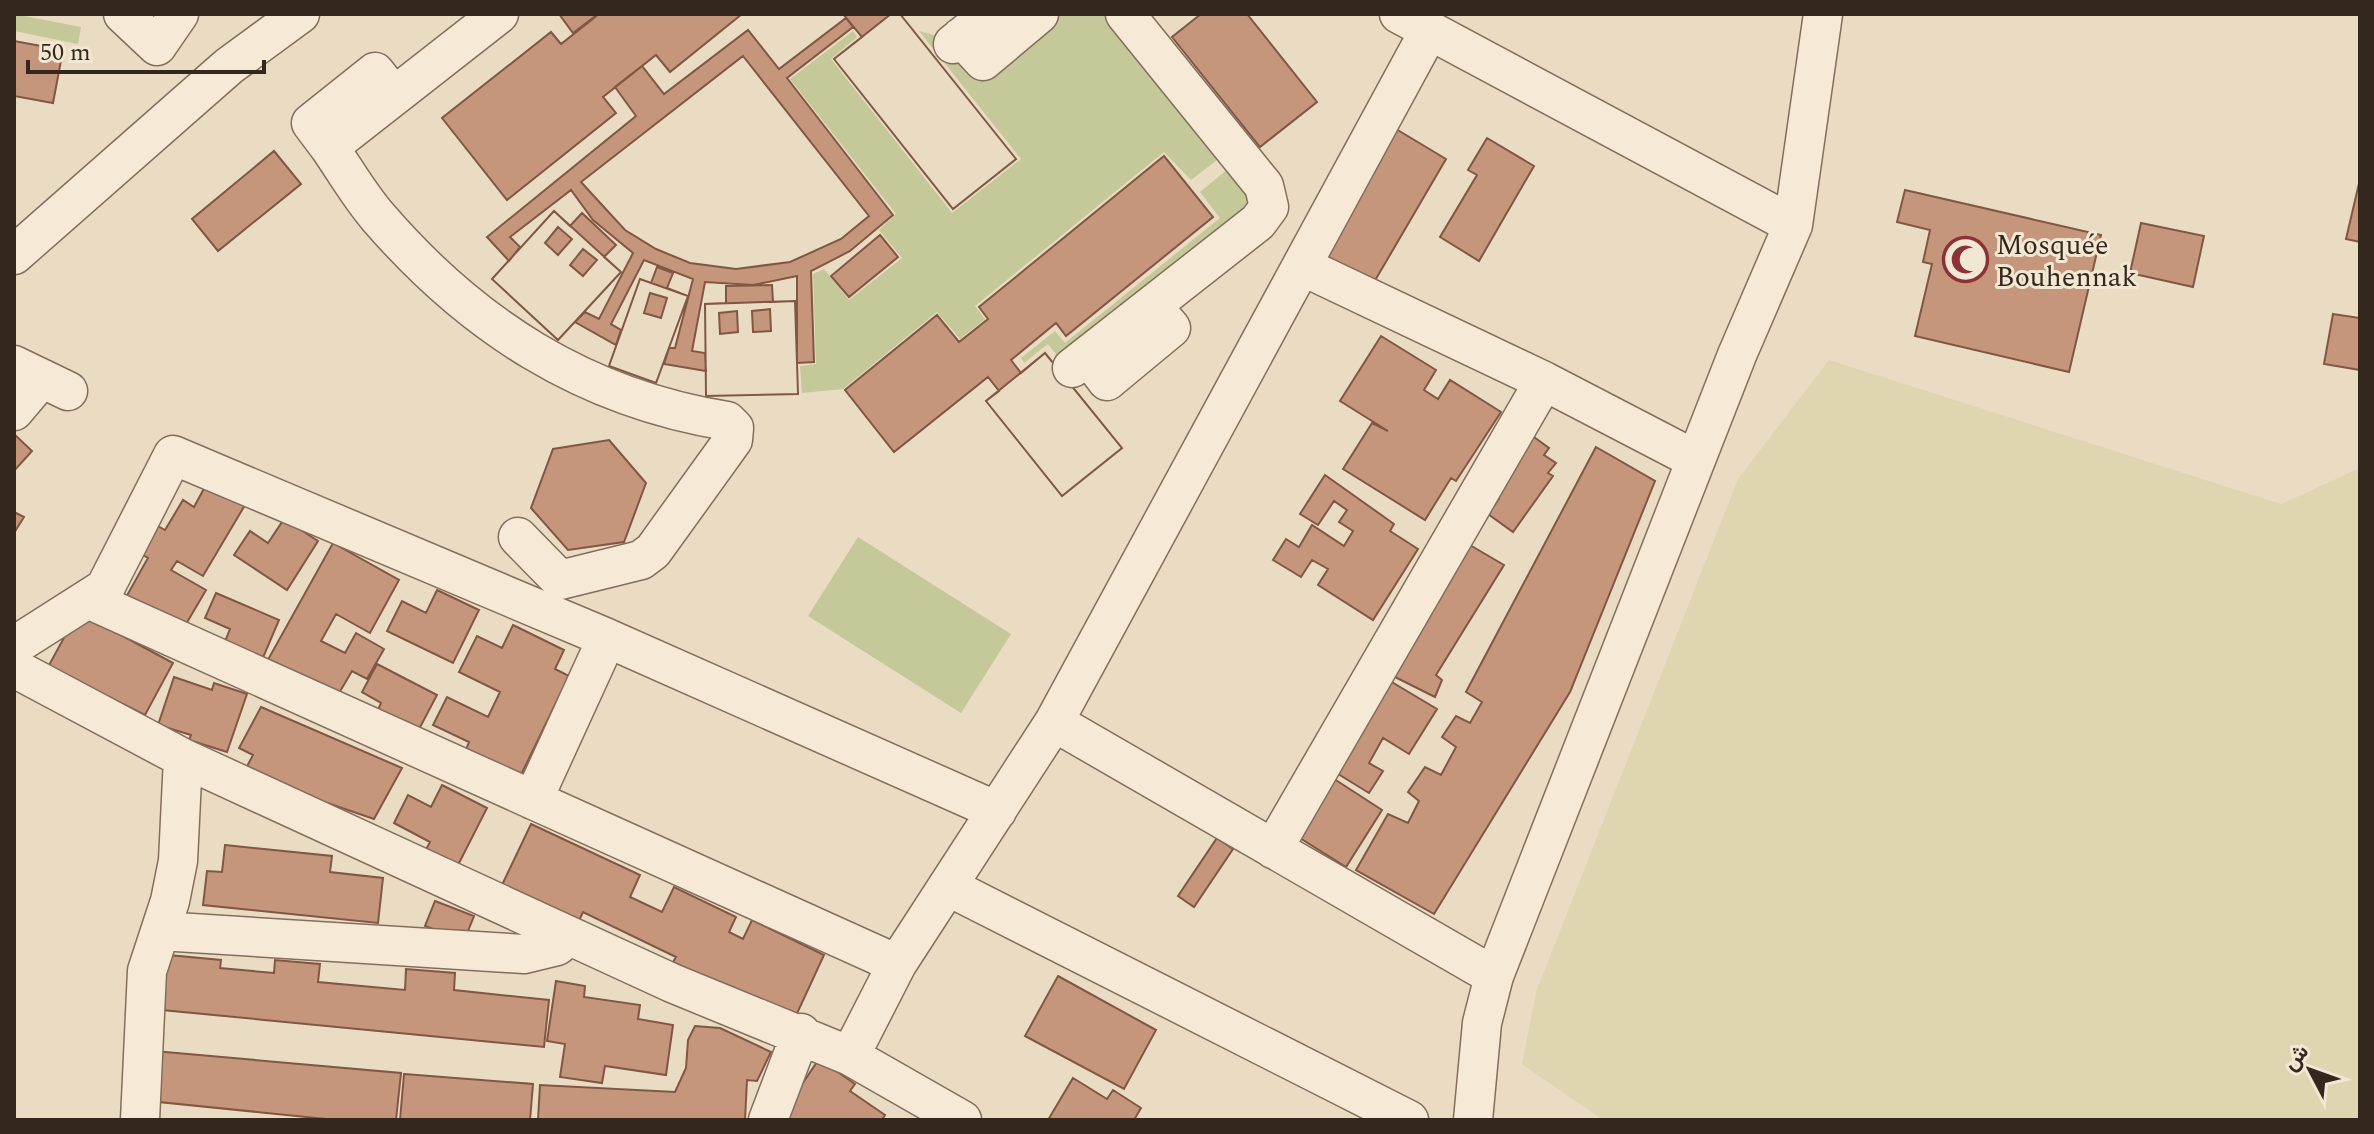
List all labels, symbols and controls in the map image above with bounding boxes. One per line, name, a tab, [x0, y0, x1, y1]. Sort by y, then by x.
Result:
scale bar	[28, 24, 264, 74]
text: 50 m	[40, 35, 91, 71]
place label: Mosquée Bouhennak	[1996, 224, 2137, 299]
mosque icon: Mosquée Bouhennak	[1941, 236, 1989, 284]
north arrow	[2270, 1030, 2350, 1110]
text: ش	[2275, 1037, 2317, 1079]

